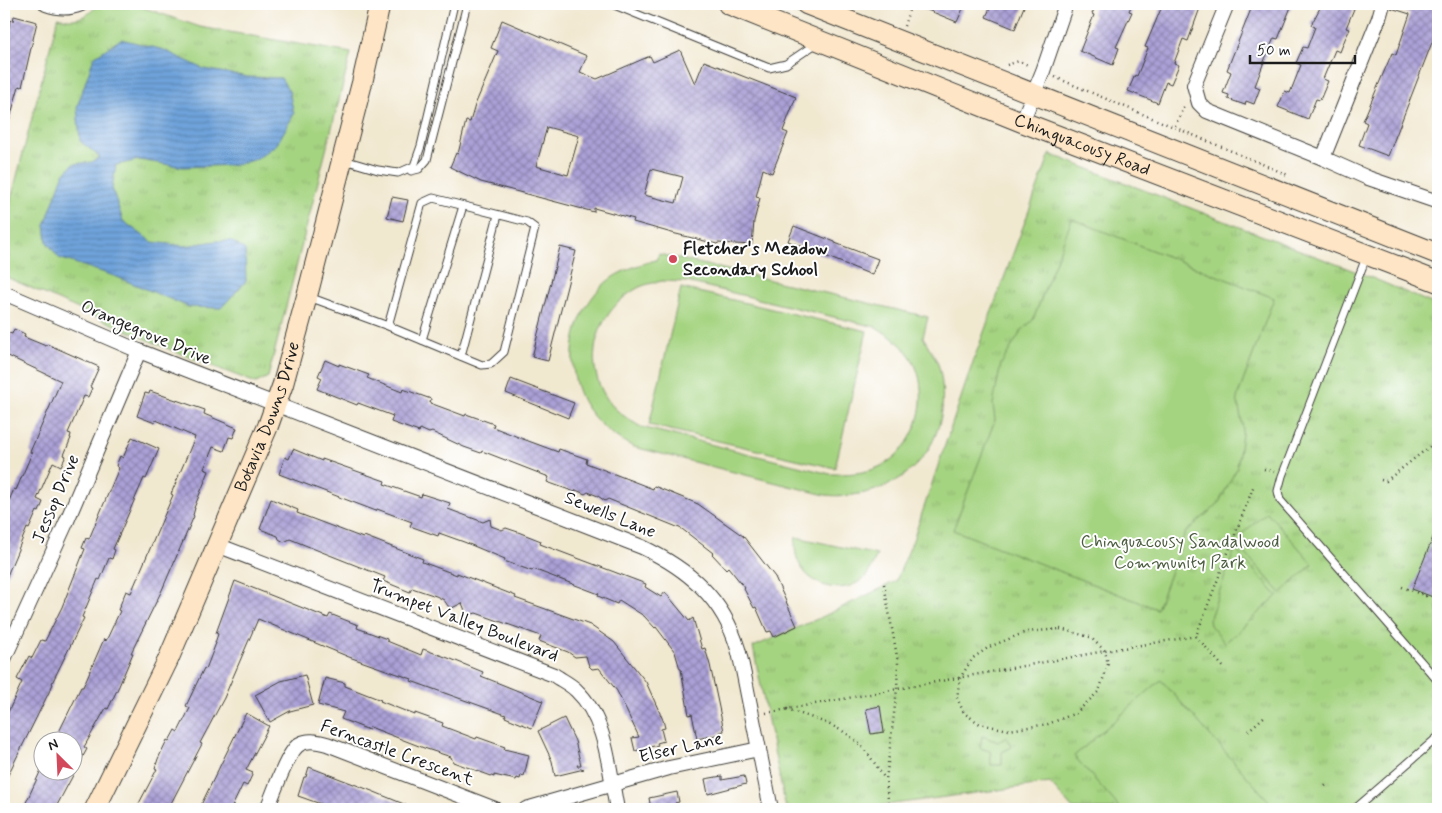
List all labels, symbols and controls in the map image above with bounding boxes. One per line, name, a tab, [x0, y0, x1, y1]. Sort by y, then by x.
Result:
scale bar	[1250, 32, 1354, 64]
text: 50 m	[1257, 41, 1291, 61]
street label: Chinguacousy Road	[1010, 108, 1154, 182]
place label: Fletcher's Meadow Secondary School	[683, 237, 828, 282]
marker: Fletcher's Meadow Secondary School	[667, 253, 679, 265]
street label: Orangegrove Drive	[77, 295, 215, 372]
street label: Botavia Downs Drive	[229, 339, 306, 496]
street label: Jessop Drive	[26, 451, 86, 547]
street label: Sewells Lane	[561, 486, 659, 544]
park label: Chinguacousy Sandalwood Community Park	[1081, 530, 1279, 575]
street label: Trumpet Valley Boulevard	[366, 574, 562, 668]
street label: Ferncastle Crescent	[317, 714, 477, 792]
street label: Elser Lane	[637, 727, 725, 769]
north arrow	[32, 730, 82, 780]
text: N	[45, 735, 61, 755]

